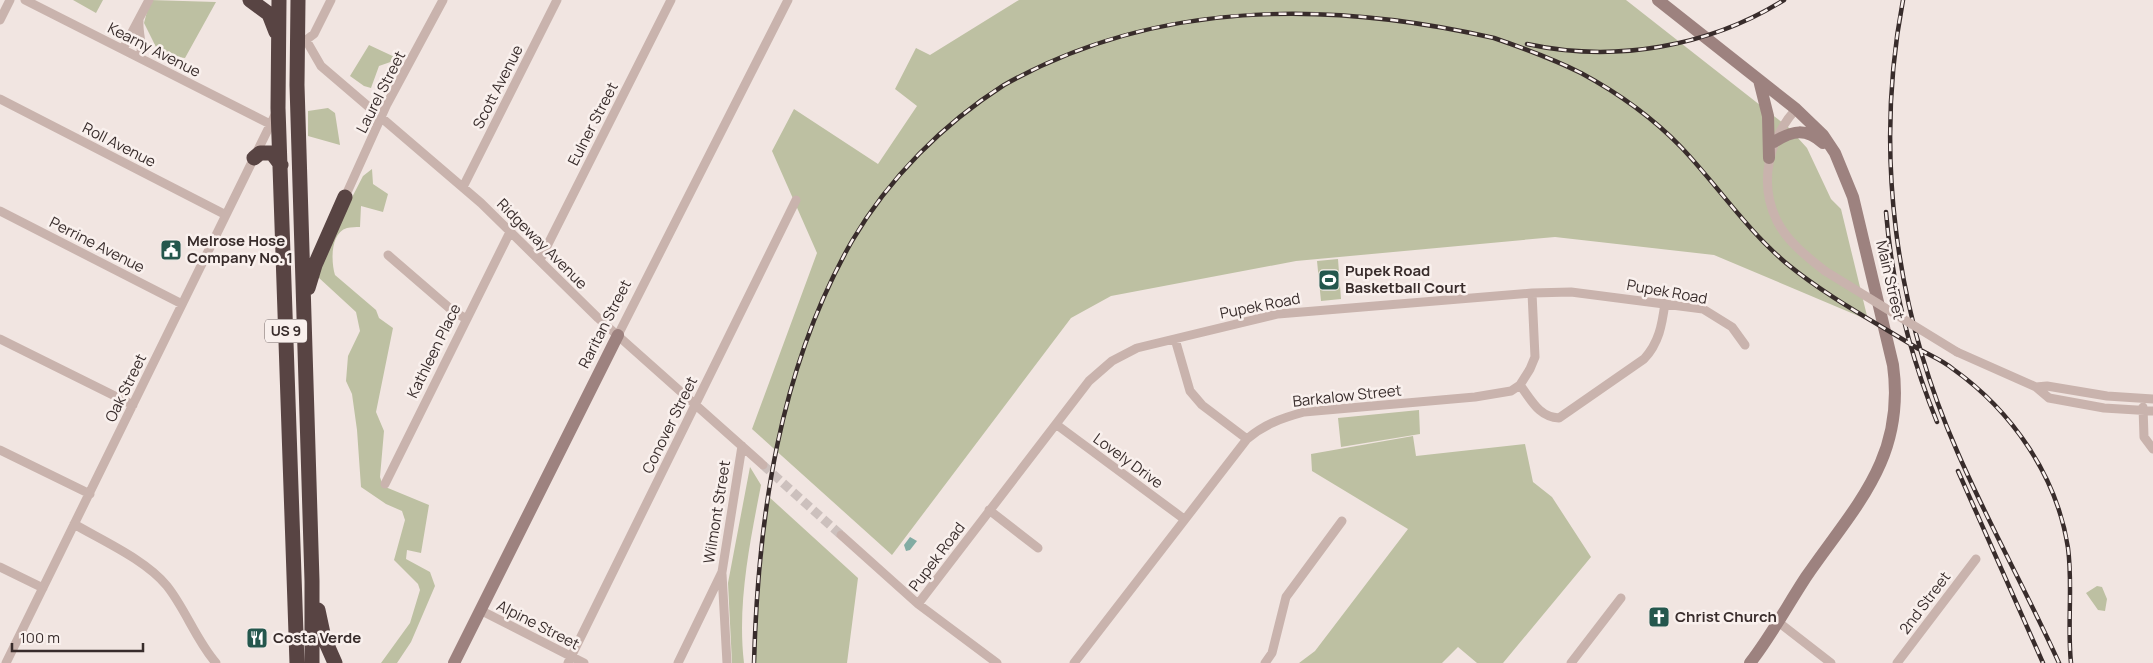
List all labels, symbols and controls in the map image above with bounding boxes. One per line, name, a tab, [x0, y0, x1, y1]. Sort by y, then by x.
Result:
street label: Kearny Avenue	[104, 17, 204, 82]
street label: Scott Avenue	[467, 41, 528, 132]
street label: Laurel Street	[351, 47, 410, 136]
street label: Eulner Street	[563, 78, 623, 169]
street label: Roll Avenue	[79, 117, 160, 172]
street label: Ridgeway Avenue	[492, 194, 593, 294]
street label: Perrine Avenue	[46, 212, 149, 278]
place label: Melrose Hose Company No. 1	[187, 230, 293, 268]
public building icon: Melrose Hose Company No. 1	[159, 238, 183, 262]
street label: Main Street	[1871, 238, 1910, 321]
place label: Pupek Road Basketball Court	[1345, 260, 1466, 298]
sports icon: Pupek Road Basketball Court	[1317, 268, 1341, 292]
street label: Pupek Road	[1625, 274, 1709, 309]
street label: Raritan Street	[573, 276, 636, 372]
street label: Pupek Road	[1218, 287, 1302, 324]
street label: Kathleen Place	[402, 300, 466, 402]
road number: US 9	[265, 320, 307, 342]
street label: Oak Street	[100, 350, 151, 425]
street label: Conover Street	[637, 373, 702, 477]
street label: Barkalow Street	[1291, 379, 1402, 412]
street label: Lovely Drive	[1089, 428, 1168, 493]
street label: Wilmont Street	[698, 459, 735, 565]
street label: Pupek Road	[904, 518, 970, 596]
street label: 2nd Street	[1894, 567, 1955, 638]
street label: Alpine Street	[493, 595, 583, 654]
church icon: Christ Church	[1647, 605, 1671, 629]
place label: Christ Church	[1675, 606, 1777, 627]
scale bar	[12, 620, 144, 652]
restaurant icon: Costa Verde	[245, 626, 269, 650]
text: 100 m	[20, 627, 60, 648]
place label: Costa Verde	[273, 627, 361, 648]

